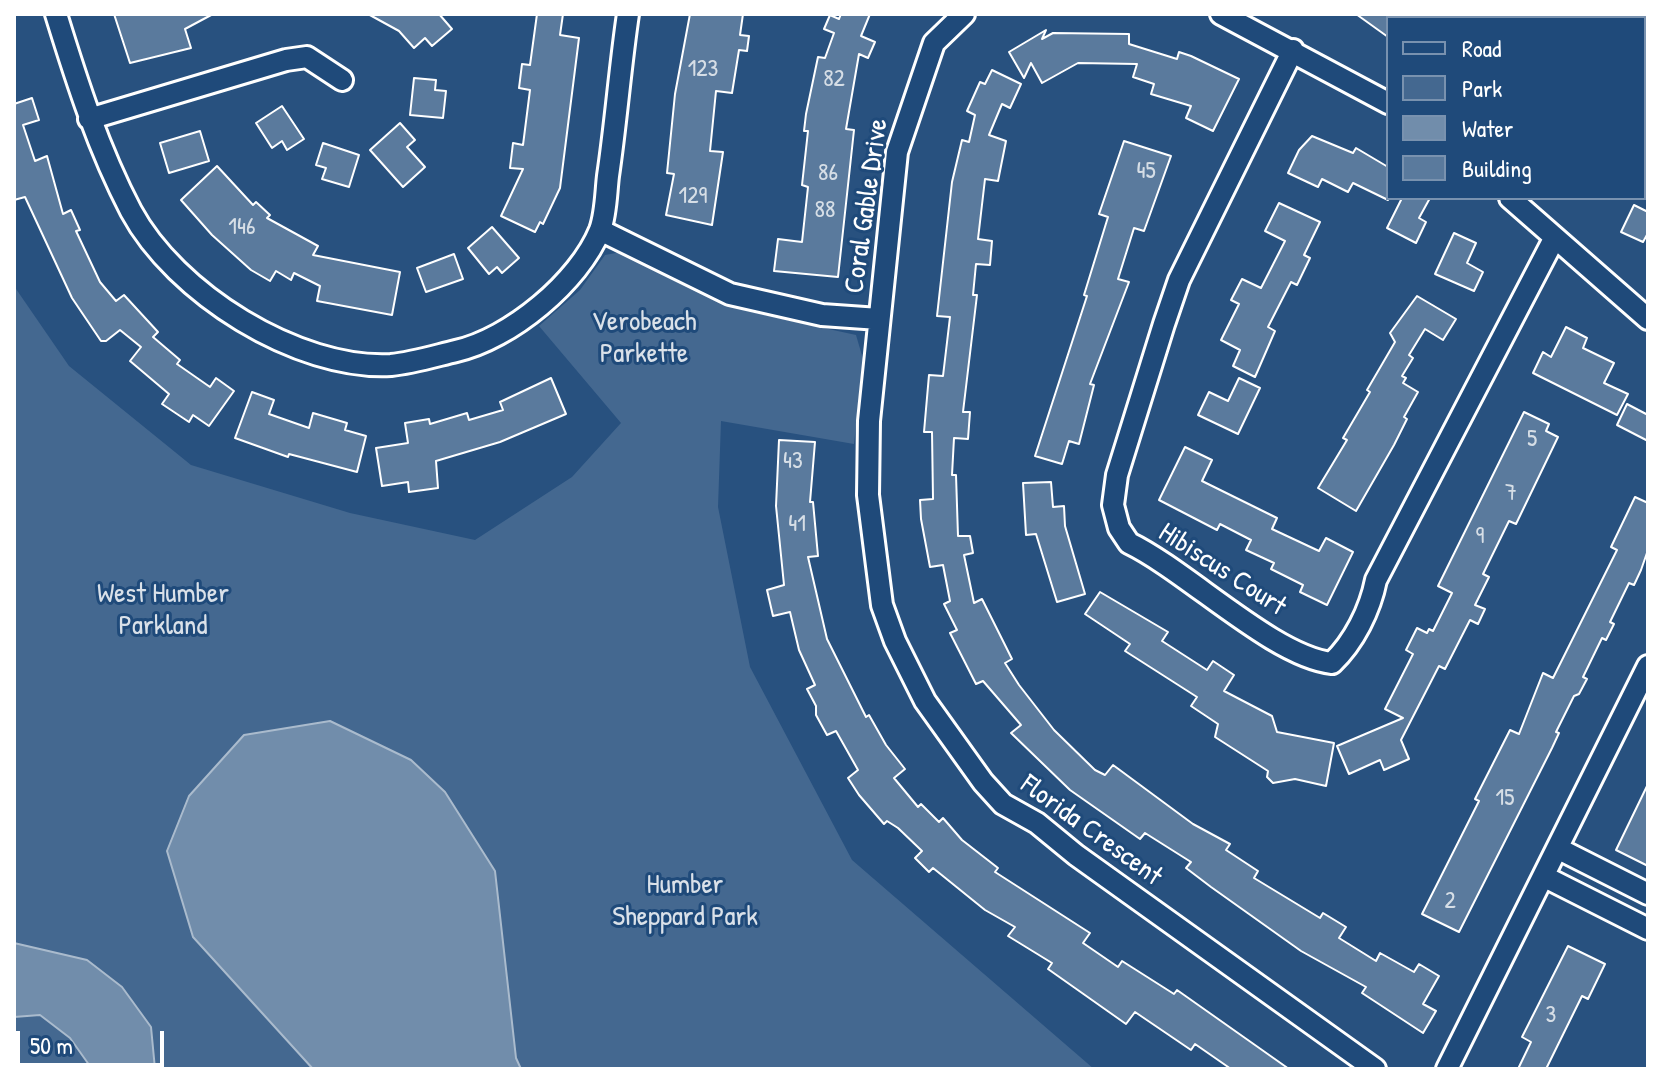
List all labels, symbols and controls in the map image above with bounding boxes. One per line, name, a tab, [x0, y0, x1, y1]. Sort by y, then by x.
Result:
legend	[1386, 16, 1646, 200]
text: Road	[1462, 32, 1501, 64]
house number: 123	[688, 56, 718, 84]
house number: 82	[823, 66, 845, 94]
text: Park	[1462, 72, 1502, 104]
text: Water	[1462, 112, 1513, 144]
street label: Coral Gable Drive	[838, 117, 896, 295]
text: Building	[1462, 152, 1532, 184]
house number: 45	[1136, 158, 1156, 186]
house number: 86	[818, 160, 838, 188]
house number: 129	[679, 183, 707, 211]
house number: 88	[815, 197, 835, 225]
house number: 146	[228, 214, 256, 242]
park label: Verobeach Parkette	[591, 306, 697, 372]
house number: 5	[1527, 426, 1537, 454]
house number: 43	[783, 448, 803, 476]
house number: 7	[1505, 480, 1517, 508]
house number: 41	[788, 511, 806, 539]
street label: Hibiscus Court	[1152, 516, 1292, 624]
house number: 9	[1476, 523, 1484, 551]
park label: West Humber Parkland	[97, 578, 229, 644]
street label: Florida Crescent	[1014, 768, 1168, 894]
house number: 15	[1496, 785, 1514, 813]
park label: Humber Sheppard Park	[612, 869, 758, 935]
house number: 2	[1444, 888, 1456, 916]
house number: 3	[1546, 1002, 1556, 1030]
scale bar	[20, 1015, 168, 1065]
text: 50 m	[30, 1029, 73, 1061]

